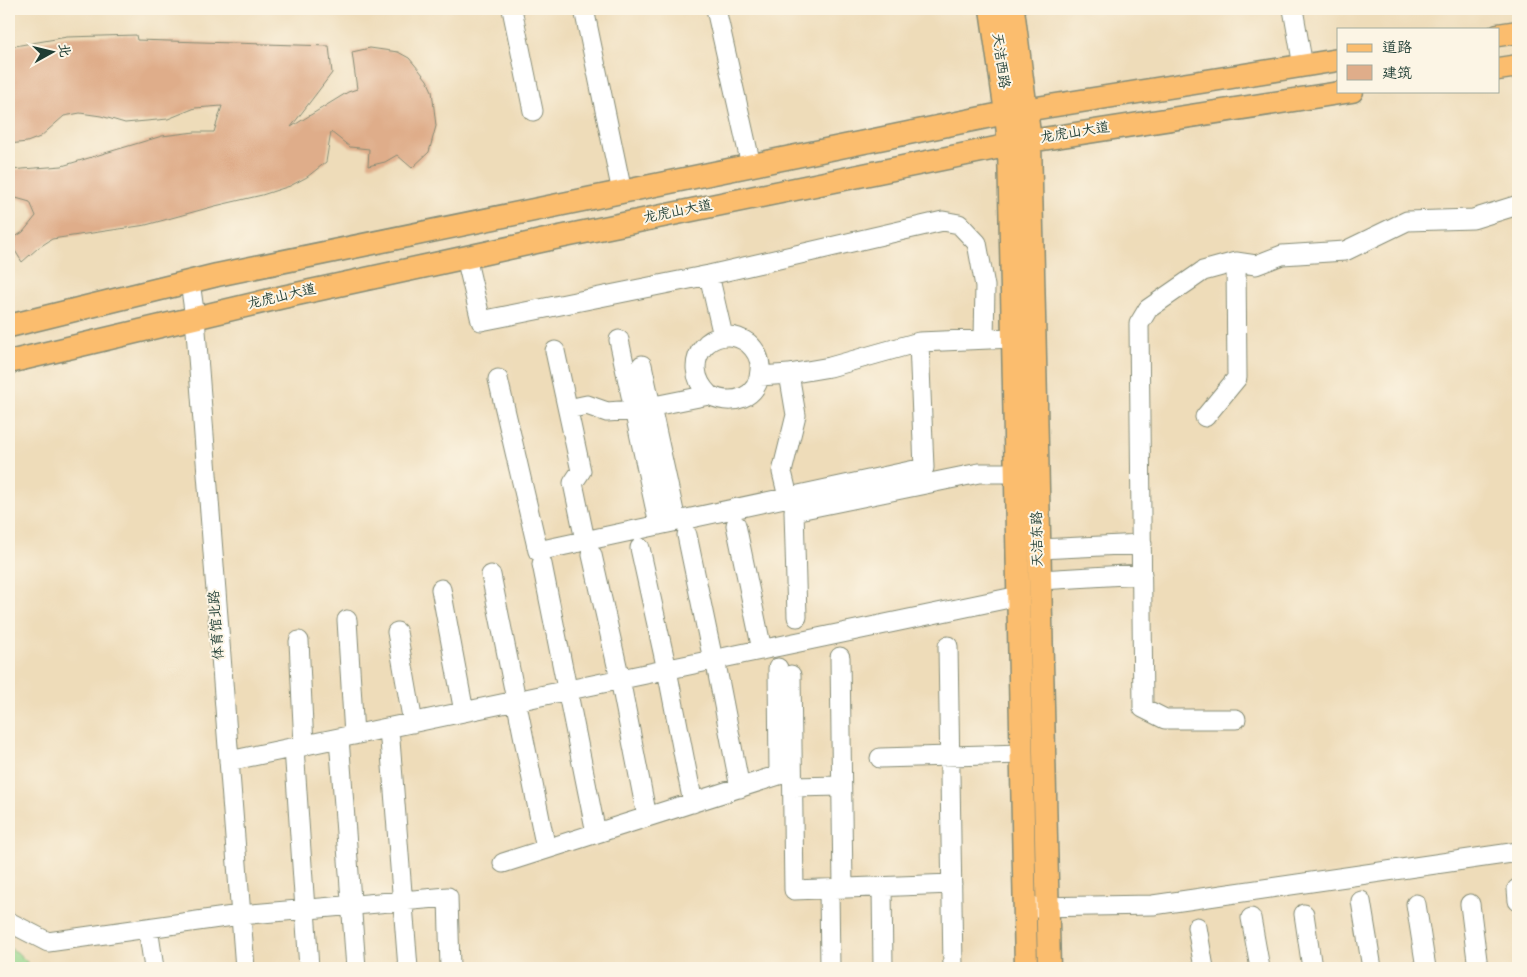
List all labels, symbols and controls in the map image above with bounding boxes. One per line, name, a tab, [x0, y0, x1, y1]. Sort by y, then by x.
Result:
north arrow	[28, 28, 78, 78]
legend	[1337, 28, 1500, 92]
street label: 天洁西路	[987, 32, 1012, 90]
text: 道路	[1382, 40, 1412, 58]
text: 北	[53, 42, 72, 59]
text: 建筑	[1382, 66, 1412, 84]
street label: 龙虎山大道	[1039, 120, 1111, 148]
street label: 龙虎山大道	[642, 198, 714, 228]
street label: 龙虎山大道	[246, 282, 318, 314]
street label: 天洁东路	[1029, 511, 1048, 567]
street label: 体育馆北路	[206, 589, 229, 661]

